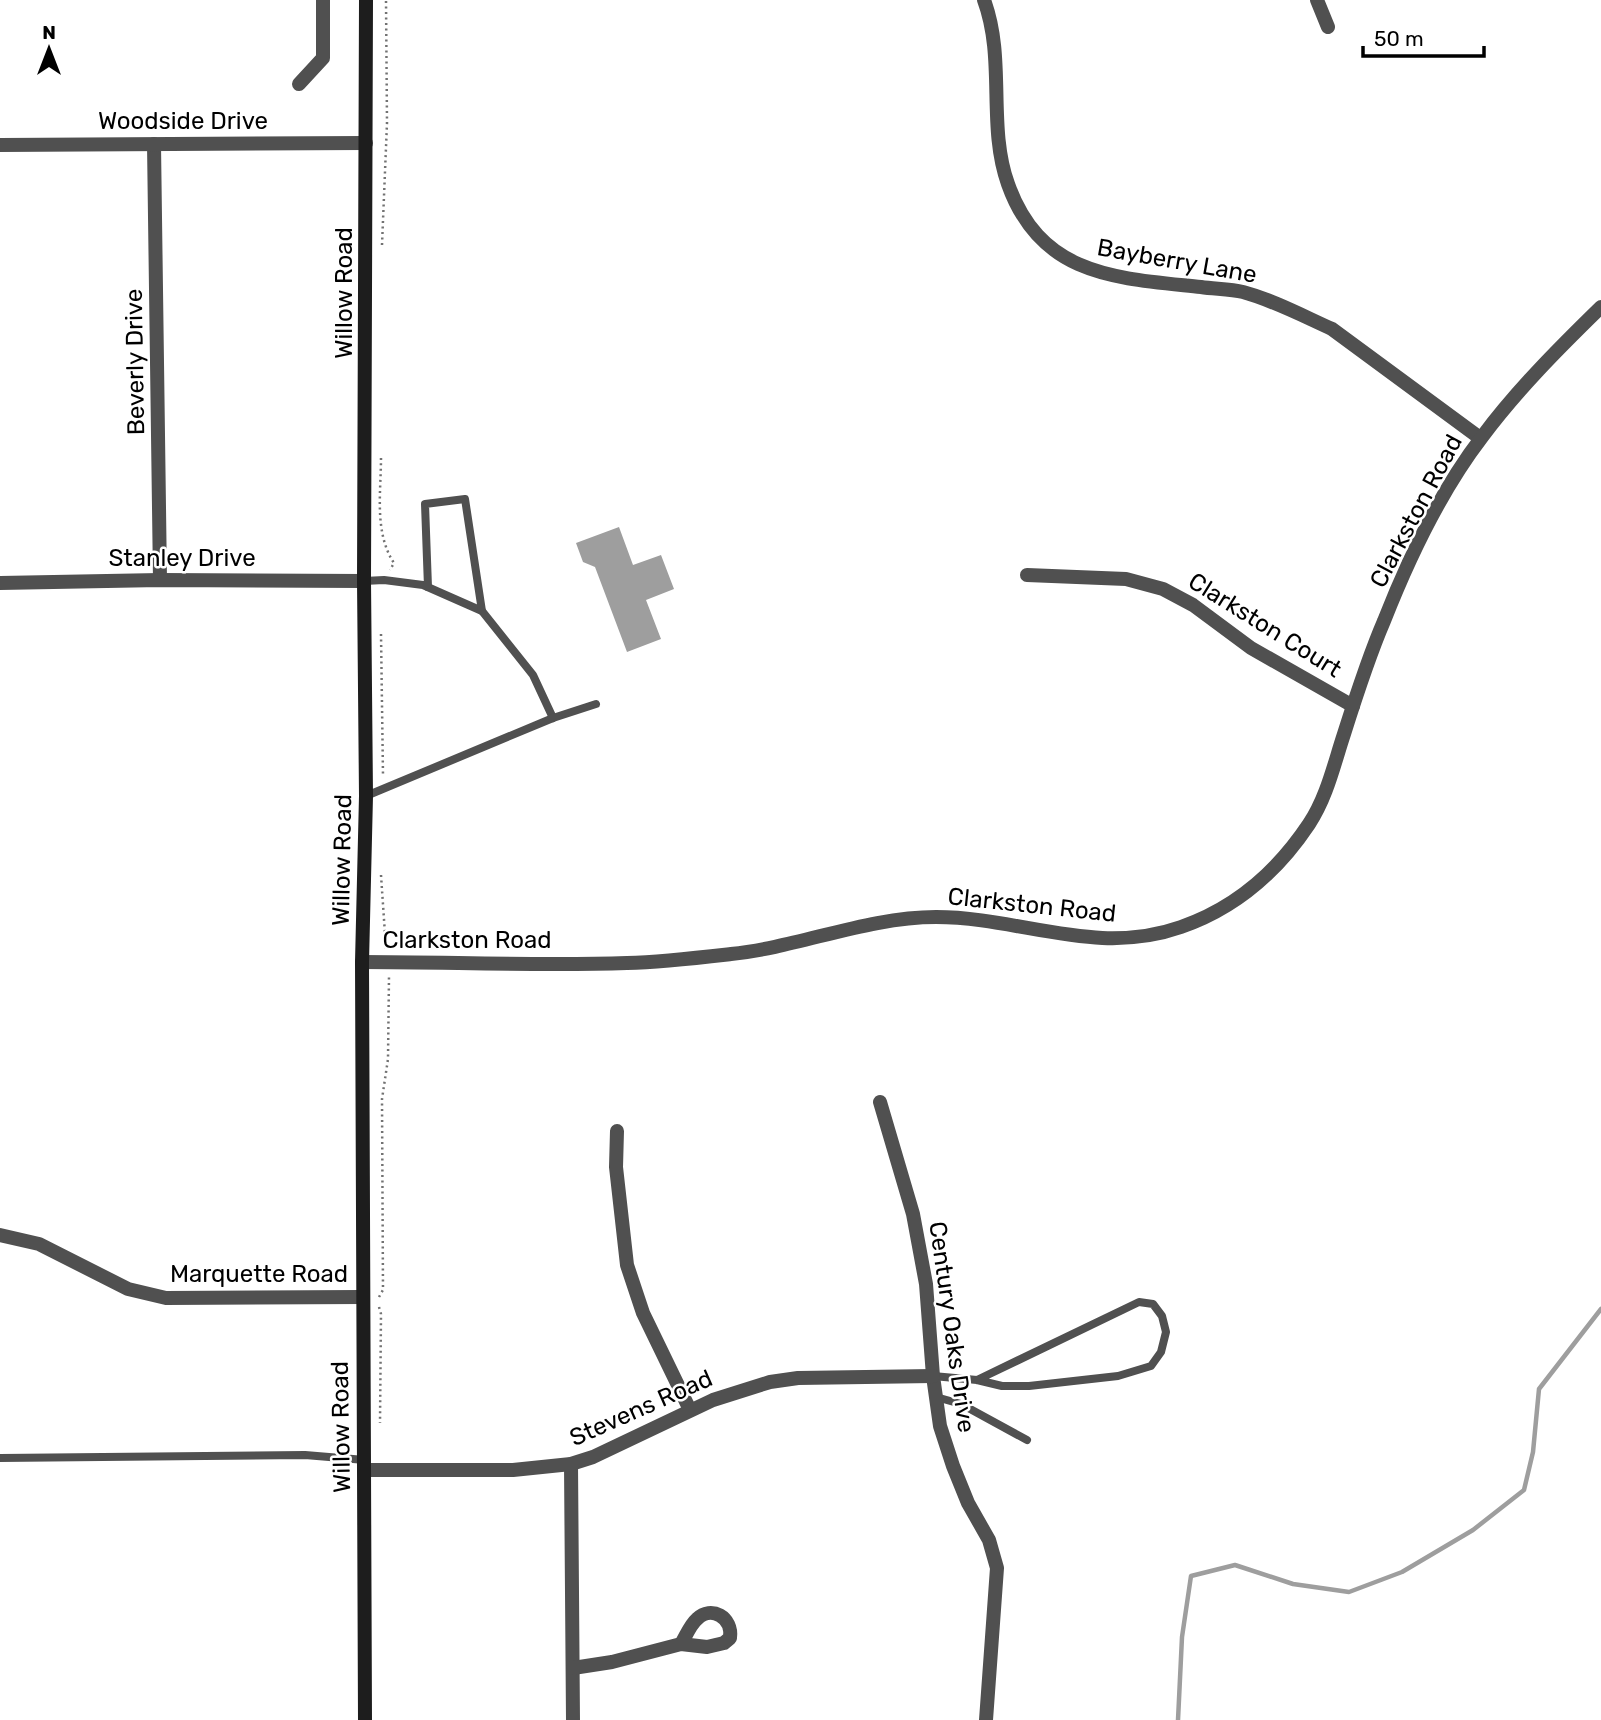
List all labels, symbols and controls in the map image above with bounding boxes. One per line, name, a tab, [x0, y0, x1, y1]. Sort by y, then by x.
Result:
north arrow	[14, 14, 84, 84]
scale bar	[1363, 14, 1484, 58]
text: N	[42, 21, 56, 44]
text: 50 m	[1374, 26, 1424, 51]
street label: Woodside Drive	[98, 107, 268, 135]
street label: Willow Road	[330, 227, 358, 359]
street label: Bayberry Lane	[1095, 233, 1259, 289]
street label: Beverly Drive	[120, 288, 150, 436]
street label: Clarkston Road	[1364, 430, 1468, 592]
street label: Stanley Drive	[108, 544, 256, 572]
street label: Clarkston Court	[1183, 567, 1347, 683]
street label: Willow Road	[327, 794, 357, 926]
street label: Clarkston Road	[946, 882, 1118, 928]
street label: Clarkston Road	[382, 926, 552, 954]
street label: Century Oaks Drive	[923, 1220, 981, 1434]
street label: Marquette Road	[170, 1260, 348, 1288]
street label: Willow Road	[326, 1361, 356, 1493]
street label: Stevens Road	[565, 1364, 717, 1452]

